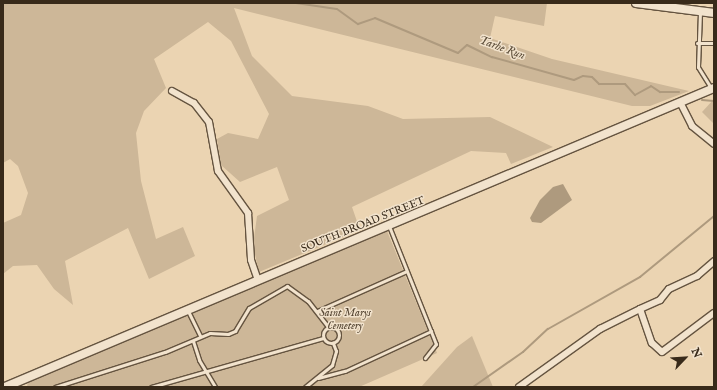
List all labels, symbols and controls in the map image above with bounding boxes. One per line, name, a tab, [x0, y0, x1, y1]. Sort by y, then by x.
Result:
water label: Tarhe Run	[477, 33, 527, 63]
street label: SOUTH BROAD STREET	[299, 194, 427, 256]
park label: Saint Marys Cemetery	[319, 307, 371, 333]
north arrow	[665, 338, 705, 378]
text: N	[688, 346, 704, 360]

